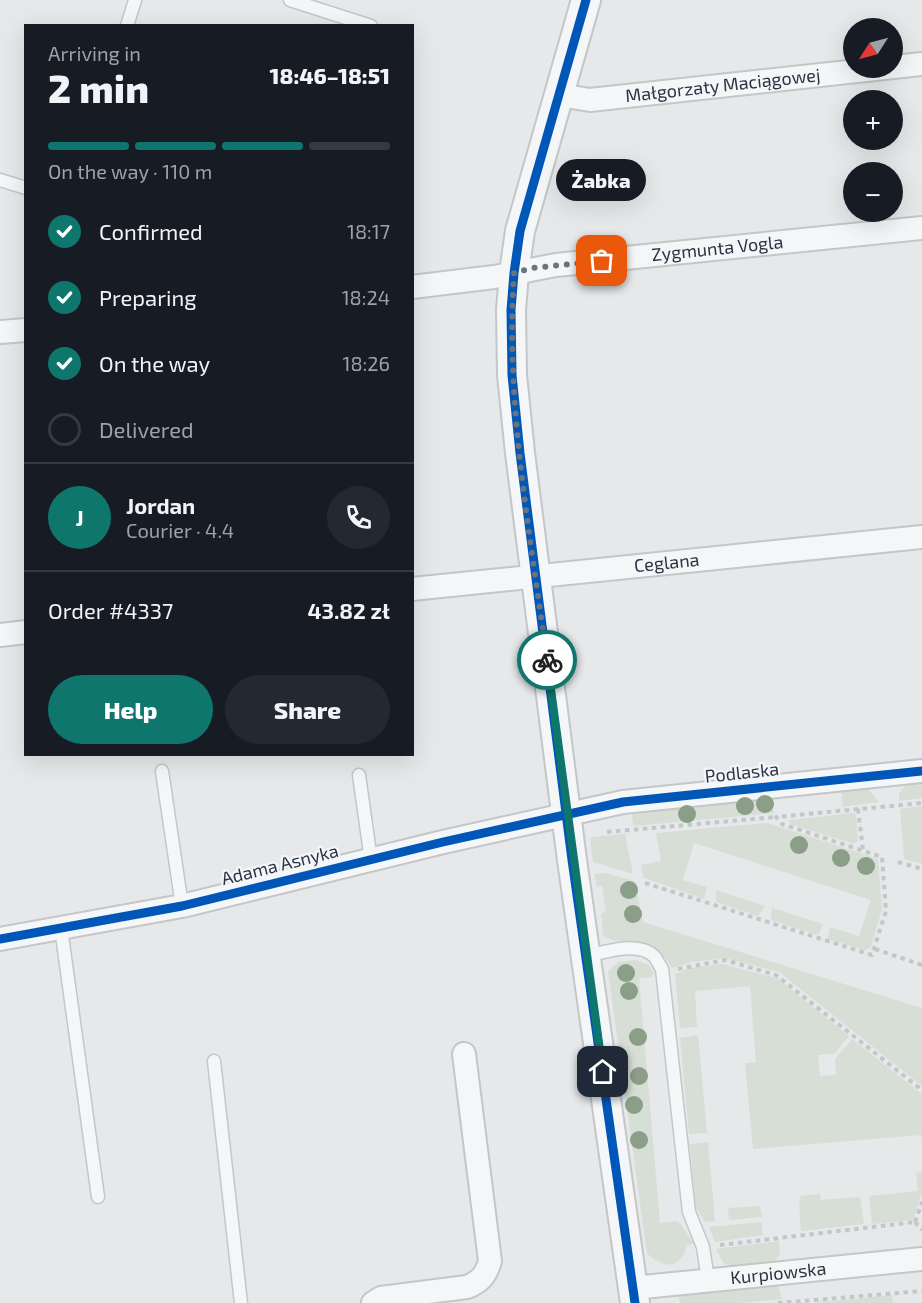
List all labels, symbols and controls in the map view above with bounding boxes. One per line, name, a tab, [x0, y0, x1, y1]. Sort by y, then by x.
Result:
north arrow	[843, 18, 903, 78]
map controls	[843, 18, 903, 222]
text: Arriving in	[48, 41, 141, 65]
text: 18:46–18:51	[270, 62, 390, 88]
street label: Małgorzaty Maciągowej	[624, 63, 821, 106]
text: 2 min	[48, 64, 149, 111]
button: +	[843, 90, 903, 150]
text: On the way · 110 m	[48, 159, 212, 183]
callout: Żabka	[557, 159, 647, 201]
button: −	[843, 162, 903, 222]
text: Żabka	[571, 168, 631, 192]
icon: check	[48, 215, 81, 248]
text: Confirmed	[99, 218, 203, 244]
text: 18:17	[347, 219, 390, 243]
street label: Zygmunta Vogla	[650, 230, 784, 265]
pin	[576, 235, 627, 286]
icon: bag	[585, 244, 618, 277]
icon: check	[48, 281, 81, 314]
text: Preparing	[99, 284, 197, 310]
text: 18:24	[342, 285, 390, 309]
icon: check	[48, 347, 81, 380]
text: On the way	[99, 350, 210, 376]
text: 18:26	[343, 351, 390, 375]
text: Delivered	[99, 416, 194, 442]
button: phone	[327, 486, 390, 549]
text: Jordan	[126, 492, 195, 518]
text: J	[75, 504, 84, 530]
text: Courier · 4.4	[126, 518, 234, 542]
street label: Ceglana	[633, 548, 700, 576]
text: Order #4337	[48, 597, 173, 623]
text: 43.82 zł	[307, 597, 390, 623]
courier	[517, 630, 577, 690]
icon: bike	[531, 644, 564, 677]
button: Help	[48, 675, 213, 744]
button: Share	[225, 675, 390, 744]
street label: Podlaska	[704, 757, 780, 787]
street label: Adama Asnyka	[219, 839, 341, 889]
pin	[577, 1046, 628, 1097]
icon: home	[586, 1055, 619, 1088]
street label: Kurpiowska	[729, 1257, 827, 1288]

